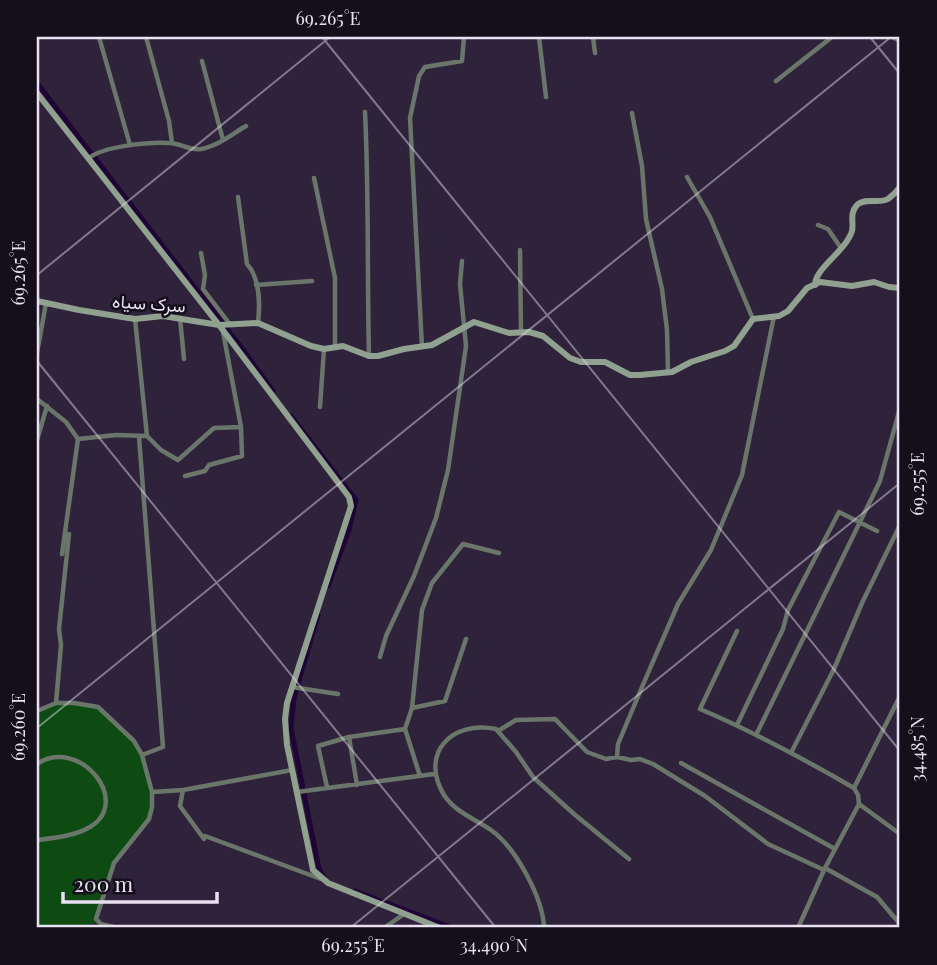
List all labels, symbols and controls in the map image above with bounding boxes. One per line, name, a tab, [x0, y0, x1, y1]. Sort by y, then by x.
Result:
text: 69.265°E	[295, 6, 361, 30]
text: 69.265°E	[6, 240, 30, 306]
street label: سرک سیاه	[111, 288, 187, 318]
text: 69.255°E	[905, 452, 929, 516]
text: 69.260°E	[6, 693, 30, 761]
text: 34.485°N	[905, 716, 929, 782]
scale bar	[63, 860, 217, 904]
text: 200 m	[74, 869, 133, 897]
text: 69.255°E	[321, 933, 385, 957]
text: 34.490°N	[460, 933, 529, 957]

